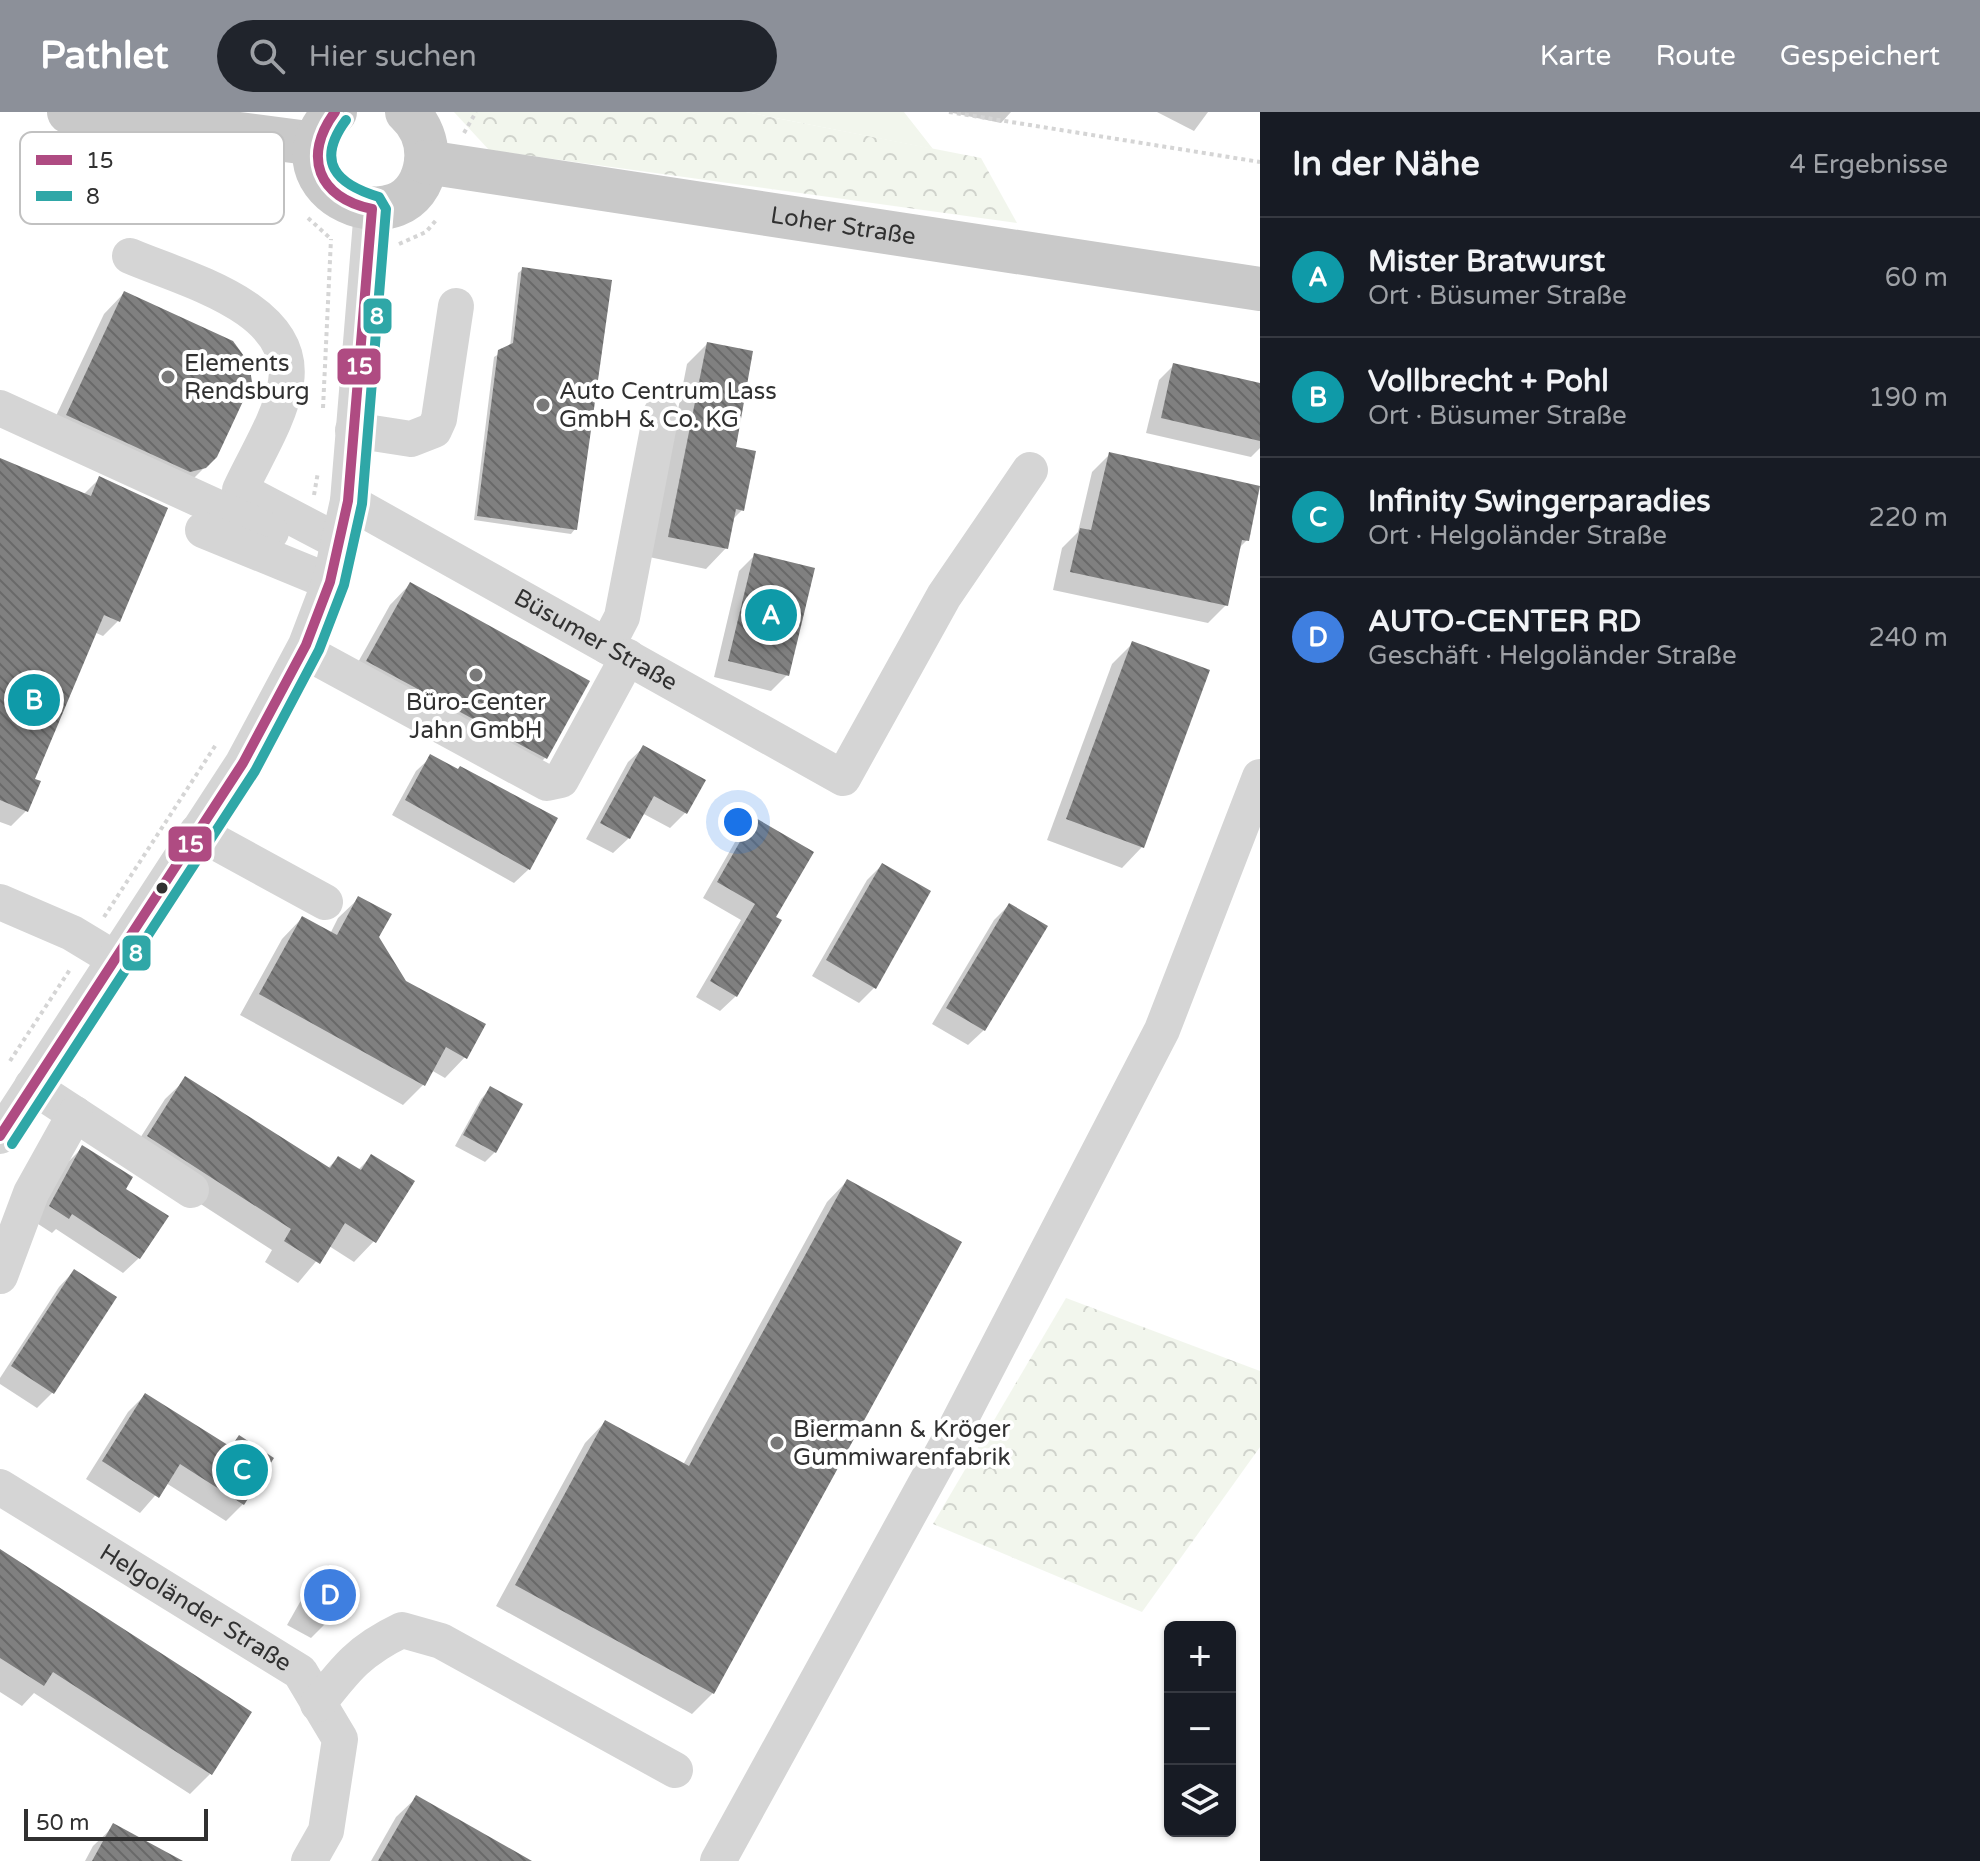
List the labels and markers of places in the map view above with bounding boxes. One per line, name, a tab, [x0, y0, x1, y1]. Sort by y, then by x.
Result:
place label: Elements Rendsburg	[184, 349, 310, 406]
marker: Elements Rendsburg	[159, 368, 177, 386]
place label: Auto Centrum Lass GmbH & Co. KG	[559, 377, 777, 434]
marker: Auto Centrum Lass GmbH & Co. KG	[534, 396, 552, 414]
pin: A	[745, 585, 797, 645]
marker: Büro-Center Jahn GmbH	[467, 666, 485, 684]
pin: B	[8, 670, 60, 730]
place label: Büro-Center Jahn GmbH	[406, 688, 547, 745]
unlabelled marker	[154, 880, 170, 896]
place label: Biermann & Kröger Gummiwarenfabrik	[793, 1415, 1011, 1472]
marker: Biermann & Kröger Gummiwarenfabrik	[768, 1434, 786, 1452]
pin: C	[216, 1440, 268, 1500]
pin: D	[304, 1565, 356, 1625]

